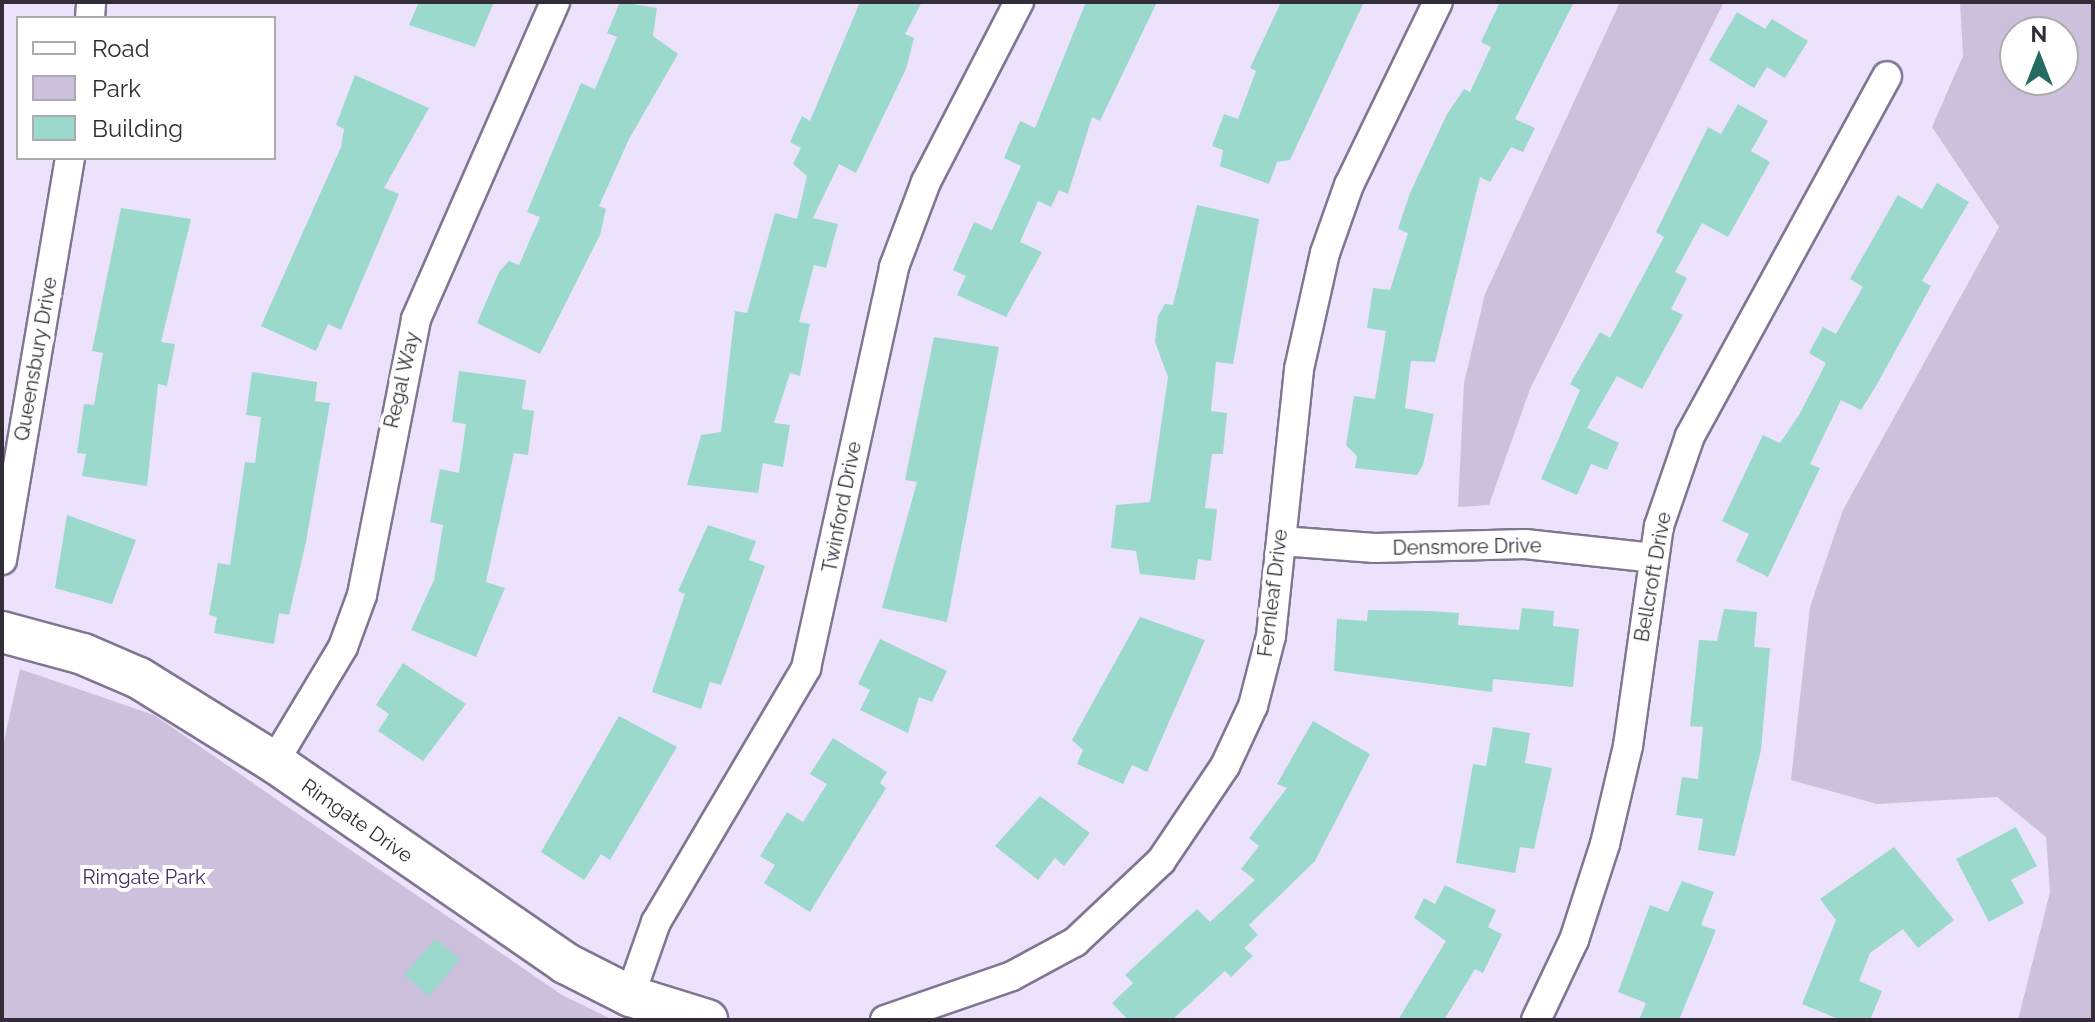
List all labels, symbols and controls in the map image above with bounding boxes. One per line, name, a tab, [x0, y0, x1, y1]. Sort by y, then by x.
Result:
legend	[16, 16, 276, 160]
north arrow	[1999, 16, 2079, 96]
text: N	[2031, 21, 2047, 47]
text: Road	[92, 34, 150, 63]
text: Park	[92, 74, 141, 103]
text: Building	[92, 114, 183, 143]
street label: Queensbury Drive	[10, 275, 62, 443]
street label: Regal Way	[379, 329, 425, 431]
street label: Twinford Drive	[818, 439, 866, 575]
street label: Bellcroft Drive	[1630, 510, 1676, 644]
street label: Fernleaf Drive	[1253, 528, 1293, 658]
street label: Densmore Drive	[1392, 534, 1542, 560]
street label: Rimgate Drive	[297, 774, 417, 868]
park label: Rimgate Park	[82, 865, 206, 889]

